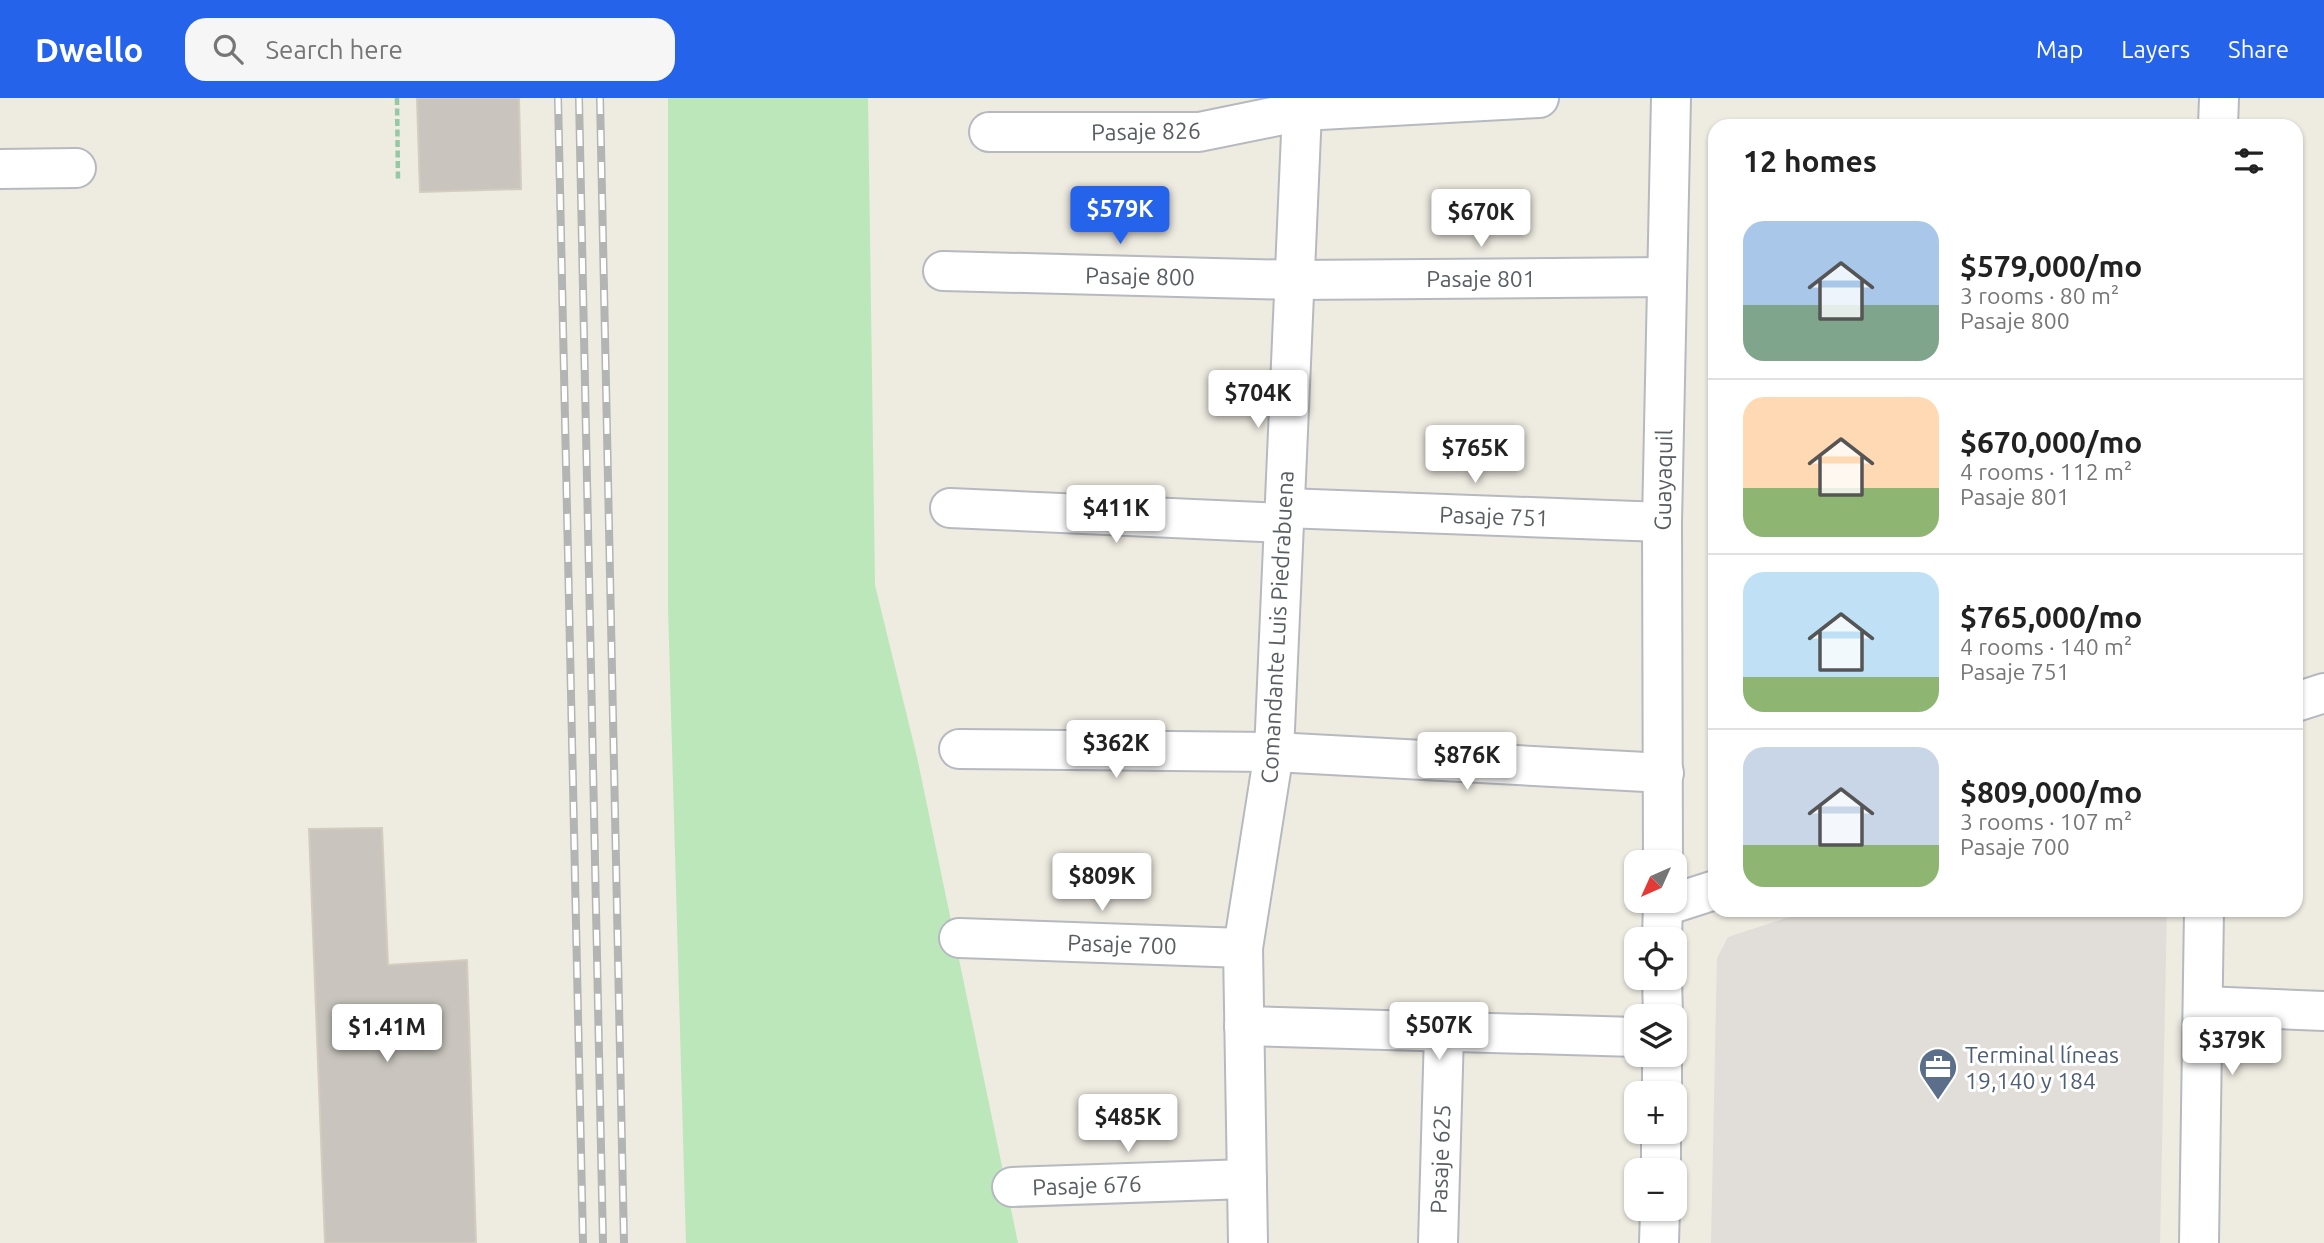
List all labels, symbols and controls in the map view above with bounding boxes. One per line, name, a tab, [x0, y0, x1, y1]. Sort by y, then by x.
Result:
search box	[185, 18, 675, 81]
icon: search	[209, 30, 247, 68]
text: Dwello	[35, 31, 143, 68]
text: Search here	[265, 35, 403, 64]
text: Map	[2036, 36, 2083, 63]
text: Layers	[2121, 36, 2190, 63]
text: Share	[2228, 36, 2289, 63]
street label: Pasaje 826	[1091, 118, 1201, 144]
icon: filters	[2230, 142, 2268, 180]
text: 12 homes	[1743, 144, 1877, 178]
pin: $579K	[1071, 186, 1169, 246]
pin: $670K	[1432, 190, 1530, 249]
text: $579K	[1086, 196, 1154, 221]
text: $670K	[1447, 199, 1515, 224]
icon: home	[1799, 249, 1883, 333]
text: $579,000/mo	[1960, 249, 2142, 283]
street label: Pasaje 800	[1085, 263, 1195, 289]
street label: Pasaje 801	[1426, 266, 1536, 291]
text: 3 rooms · 80 m²	[1960, 283, 2119, 308]
text: Pasaje 800	[1960, 308, 2070, 333]
pin: $704K	[1209, 370, 1307, 430]
text: $704K	[1224, 380, 1292, 405]
icon: home	[1799, 425, 1883, 509]
text: $670,000/mo	[1960, 425, 2142, 459]
pin: $765K	[1426, 426, 1524, 485]
street label: Guayaquil	[1650, 429, 1676, 531]
text: $765K	[1441, 435, 1509, 460]
text: 4 rooms · 112 m²	[1960, 459, 2132, 484]
street label: Comandante Luis Piedrabuena	[1256, 470, 1298, 784]
text: Pasaje 801	[1960, 484, 2070, 509]
pin: $411K	[1067, 486, 1165, 545]
text: $411K	[1082, 495, 1150, 520]
street label: Pasaje 751	[1439, 502, 1549, 530]
icon: home	[1799, 600, 1883, 684]
text: $765,000/mo	[1960, 600, 2142, 634]
text: 4 rooms · 140 m²	[1960, 634, 2132, 659]
text: Pasaje 751	[1960, 659, 2070, 684]
pin: $362K	[1067, 720, 1165, 780]
text: $362K	[1082, 730, 1150, 755]
pin: $876K	[1418, 732, 1516, 792]
text: $876K	[1433, 742, 1501, 767]
icon: home	[1799, 775, 1883, 859]
text: $809,000/mo	[1960, 775, 2142, 809]
text: 3 rooms · 107 m²	[1960, 809, 2132, 834]
text: Pasaje 700	[1960, 834, 2070, 859]
north arrow	[1624, 850, 1687, 914]
map controls	[1624, 850, 1687, 1221]
pin: $809K	[1053, 854, 1151, 913]
text: $809K	[1068, 863, 1136, 888]
button: locate	[1624, 927, 1687, 990]
street label: Pasaje 700	[1067, 930, 1177, 958]
pin: $507K	[1390, 1002, 1488, 1062]
pin: $1.41M	[330, 1004, 444, 1064]
button: layers	[1624, 1004, 1687, 1067]
text: $507K	[1405, 1012, 1473, 1037]
text: $1.41M	[348, 1014, 426, 1039]
pin: $379K	[2183, 1018, 2281, 1077]
text: $379K	[2198, 1027, 2266, 1052]
place label: Terminal líneas 19,140 y 184	[1965, 1042, 2119, 1093]
office icon: Terminal líneas 19,140 y 184	[1917, 1046, 1959, 1101]
button: +	[1624, 1081, 1687, 1144]
pin: $485K	[1079, 1094, 1177, 1154]
text: $485K	[1094, 1104, 1162, 1129]
street label: Pasaje 625	[1426, 1104, 1454, 1214]
button: −	[1624, 1158, 1687, 1221]
street label: Pasaje 676	[1032, 1171, 1142, 1199]

